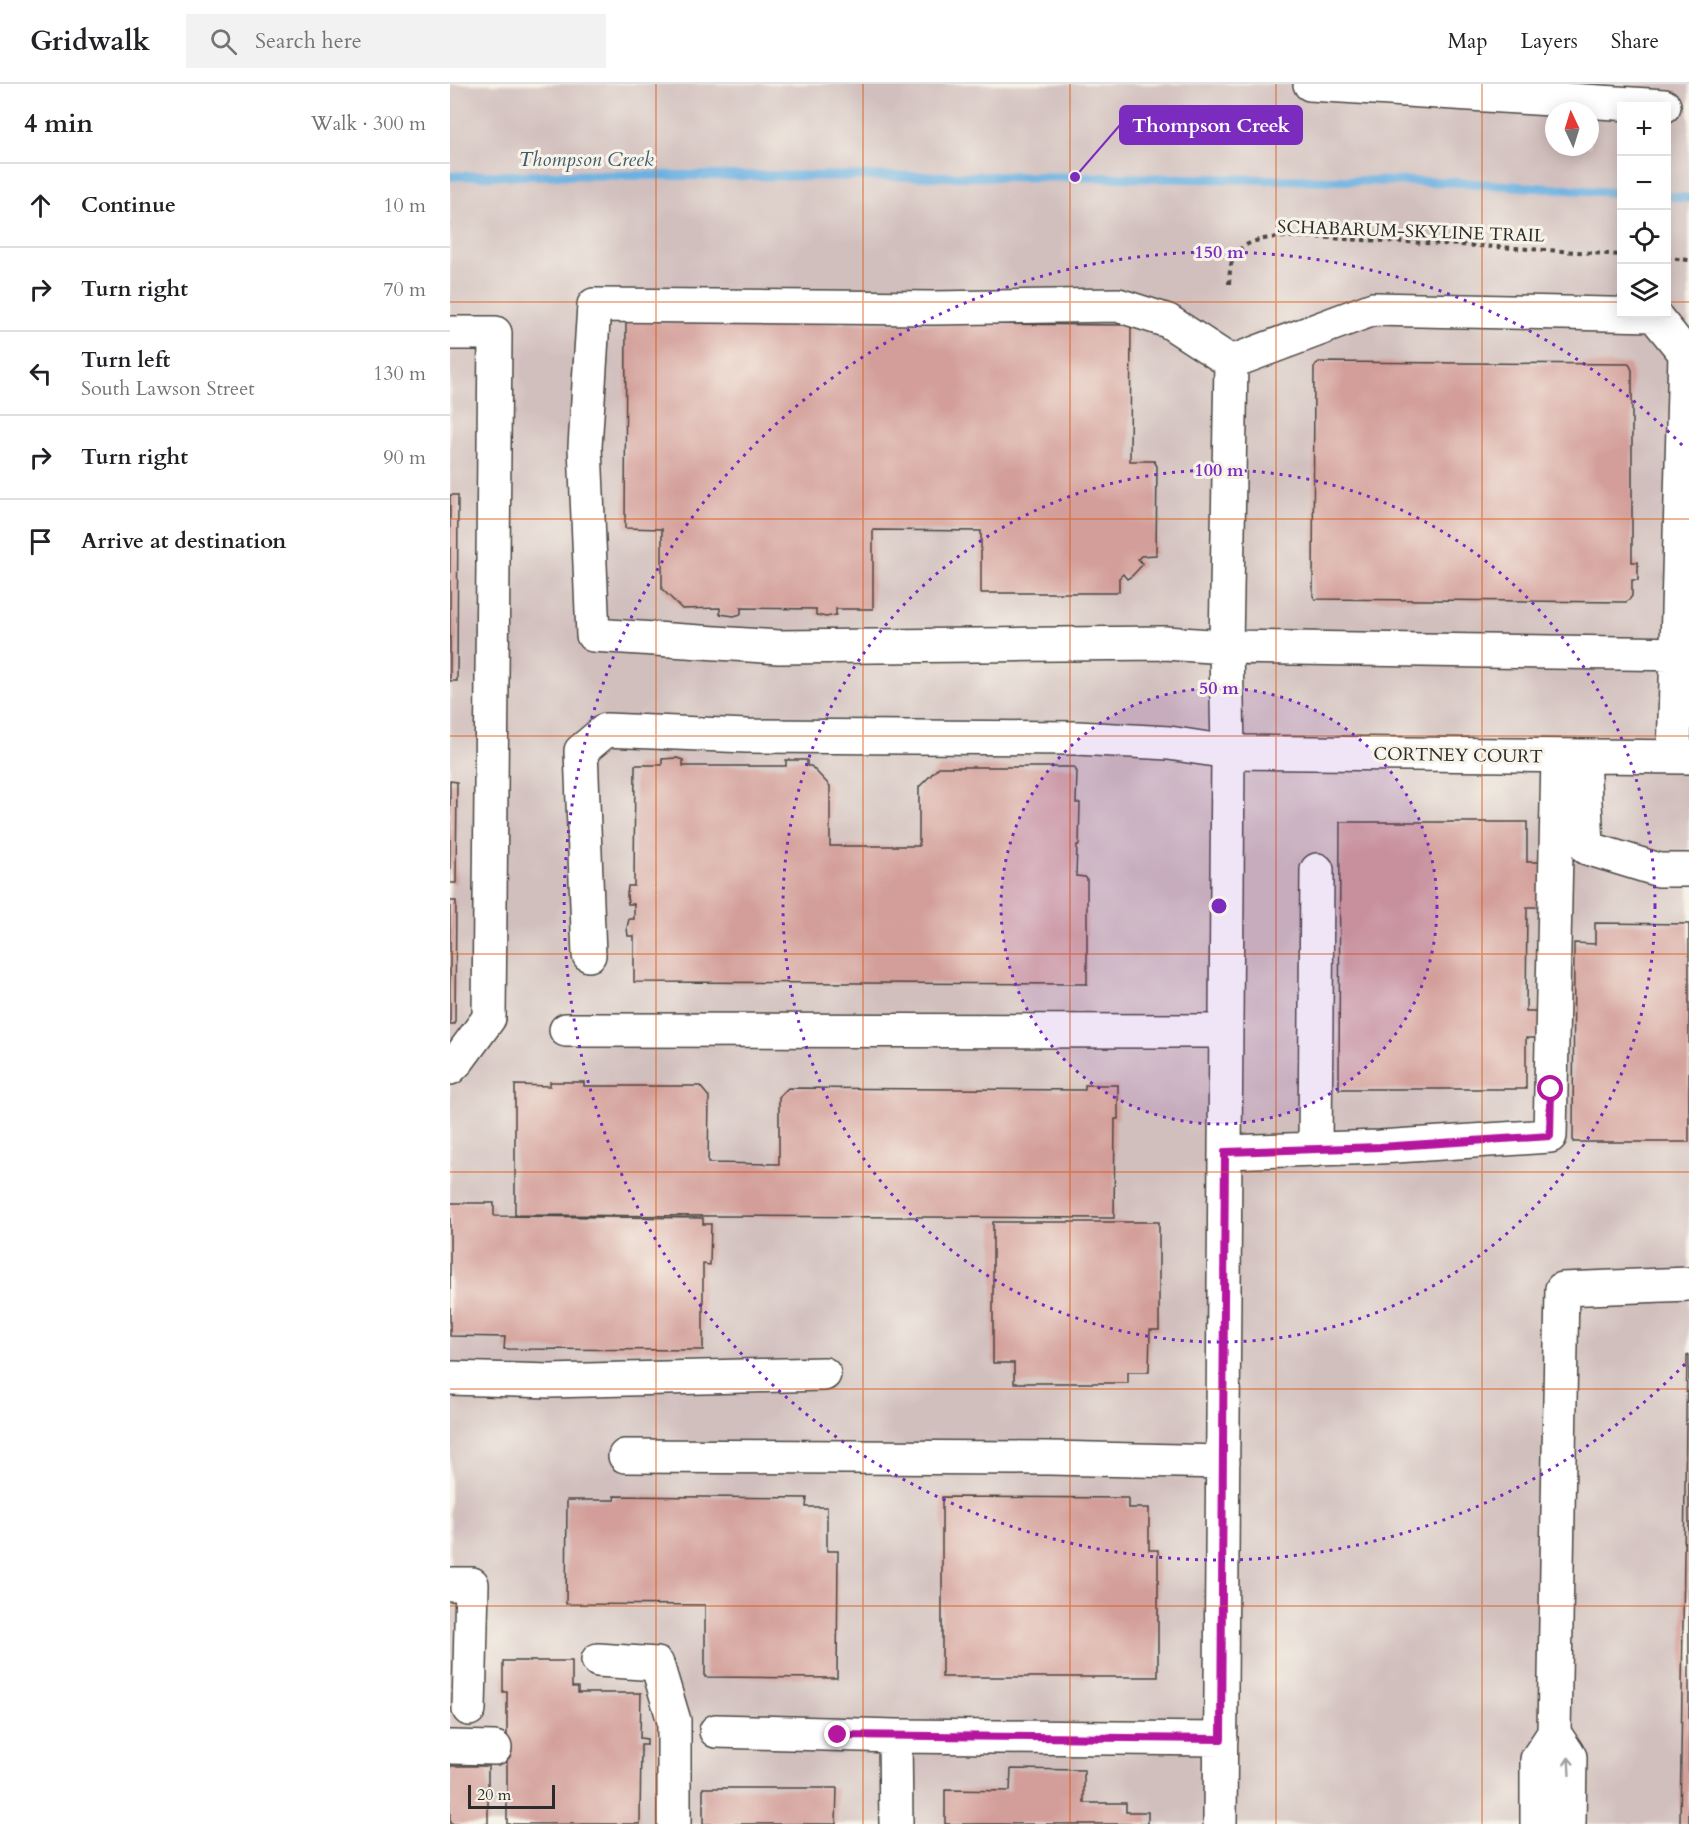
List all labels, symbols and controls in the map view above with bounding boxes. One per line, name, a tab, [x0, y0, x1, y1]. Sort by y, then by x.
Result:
search box	[186, 14, 606, 68]
text: Gridwalk	[30, 22, 150, 60]
icon: search	[207, 25, 240, 58]
text: Search here	[255, 26, 362, 56]
text: Map	[1448, 27, 1488, 56]
text: Layers	[1521, 27, 1578, 56]
text: Share	[1611, 27, 1659, 56]
north arrow	[1545, 102, 1599, 156]
map controls	[1617, 102, 1671, 318]
button: +	[1617, 102, 1671, 156]
text: 4 min	[24, 106, 93, 141]
callout: Thompson Creek	[1120, 106, 1302, 144]
text: Walk · 300 m	[311, 110, 426, 137]
text: Thompson Creek	[1132, 112, 1291, 139]
water label: Thompson Creek	[518, 146, 654, 173]
button: −	[1617, 156, 1671, 210]
icon: ahead	[24, 189, 57, 222]
text: Continue	[81, 190, 176, 220]
text: 10 m	[383, 192, 426, 219]
button: locate	[1617, 210, 1671, 264]
street label: SCHABARUM-SKYLINE TRAIL	[1277, 214, 1545, 249]
text: 150 m	[1194, 240, 1244, 265]
button: layers	[1617, 264, 1671, 318]
icon: right	[24, 273, 57, 306]
text: Turn right	[81, 274, 188, 304]
text: 70 m	[383, 276, 426, 303]
text: Turn left	[81, 345, 170, 375]
icon: left	[24, 357, 57, 390]
text: 130 m	[373, 360, 426, 387]
text: South Lawson Street	[81, 375, 255, 402]
icon: right	[24, 441, 57, 474]
text: Turn right	[81, 442, 188, 472]
text: 90 m	[383, 444, 426, 471]
text: 100 m	[1194, 458, 1244, 483]
icon: arrive	[24, 525, 57, 558]
text: Arrive at destination	[81, 526, 286, 556]
text: 50 m	[1199, 676, 1239, 701]
street label: CORTNEY COURT	[1373, 742, 1543, 769]
centre of rings	[1209, 896, 1229, 916]
route start	[1537, 1075, 1563, 1101]
route end	[824, 1721, 850, 1747]
one-way arrow	[1564, 1756, 1575, 1776]
scale bar	[468, 1782, 555, 1810]
text: 20 m	[477, 1784, 511, 1806]

